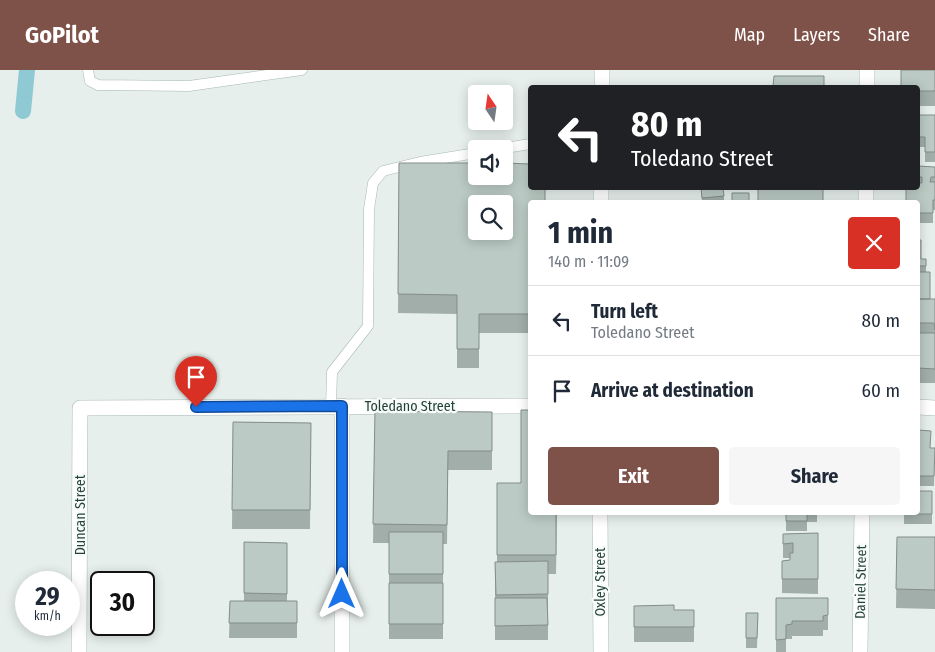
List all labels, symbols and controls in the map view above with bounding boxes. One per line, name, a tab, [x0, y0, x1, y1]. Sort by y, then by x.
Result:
text: GoPilot	[25, 21, 99, 49]
text: Map	[734, 24, 765, 46]
text: Layers	[793, 24, 840, 46]
text: Share	[868, 24, 910, 46]
north arrow	[468, 85, 512, 130]
map controls	[468, 85, 513, 240]
text: 80 m	[631, 103, 703, 145]
icon: left	[548, 105, 613, 170]
button: sound	[468, 140, 513, 185]
text: Toledano Street	[631, 145, 773, 172]
button: search	[468, 195, 513, 240]
text: 1 min	[548, 215, 613, 251]
button: close	[848, 217, 900, 269]
text: 140 m · 11:09	[548, 252, 629, 271]
text: Turn left	[591, 300, 658, 323]
icon: left	[548, 307, 576, 335]
text: 80 m	[862, 309, 900, 332]
text: Toledano Street	[591, 323, 694, 342]
pin	[175, 356, 217, 407]
icon: arrive	[182, 363, 210, 391]
icon: arrive	[548, 377, 576, 405]
text: Arrive at destination	[591, 379, 754, 402]
text: 60 m	[862, 379, 900, 402]
street label: Toledano Street	[365, 398, 456, 415]
button: Exit	[548, 447, 719, 505]
button: Share	[729, 447, 900, 505]
street label: Duncan Street	[72, 474, 89, 555]
street label: Daniel Street	[852, 544, 870, 619]
street label: Oxley Street	[592, 547, 609, 617]
position arrow	[315, 567, 367, 619]
speed limit sign: 30	[90, 571, 155, 636]
text: 29	[35, 582, 60, 612]
text: km/h	[34, 609, 61, 623]

